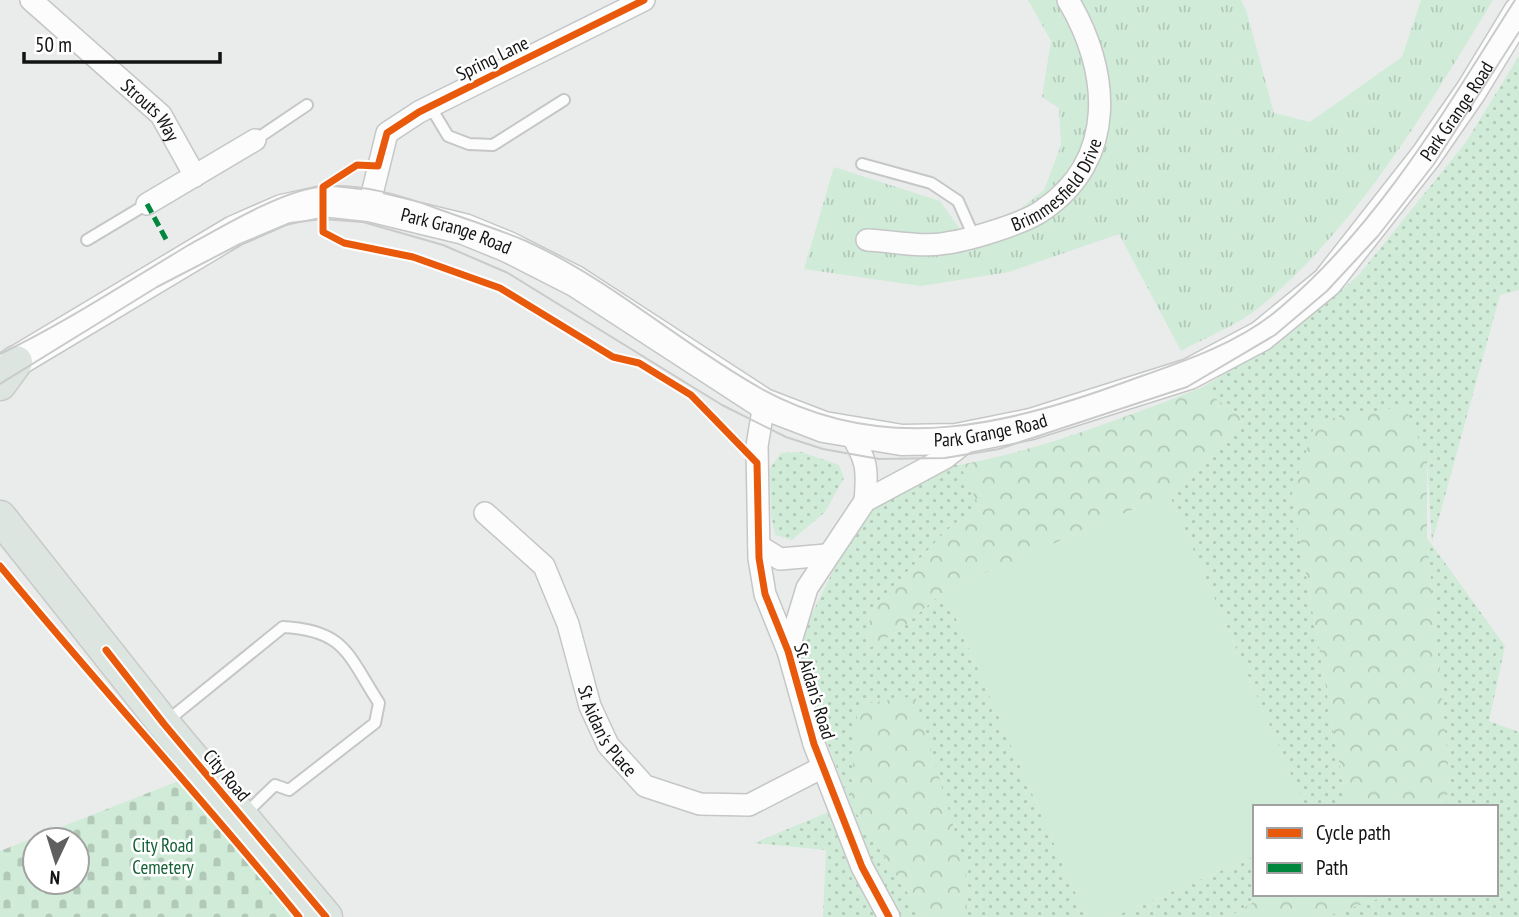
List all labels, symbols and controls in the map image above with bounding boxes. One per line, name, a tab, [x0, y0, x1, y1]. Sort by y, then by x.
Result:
scale bar	[24, 21, 220, 65]
street label: Spring Lane	[452, 30, 532, 86]
text: 50 m	[35, 31, 72, 58]
street label: Park Grange Road	[1414, 57, 1498, 165]
street label: Strouts Way	[116, 73, 186, 146]
street label: Brimmesfield Drive	[1008, 135, 1107, 236]
street label: Park Grange Road	[398, 202, 515, 259]
street label: Park Grange Road	[934, 408, 1050, 451]
street label: St Aidan's Road	[789, 640, 841, 742]
street label: St Aidan's Place	[573, 683, 643, 781]
street label: City Road	[198, 744, 256, 806]
legend	[1253, 805, 1498, 896]
text: Cycle path	[1316, 819, 1391, 846]
north arrow	[21, 826, 91, 896]
park label: City Road Cemetery	[132, 833, 195, 879]
text: Path	[1316, 854, 1348, 881]
text: N	[49, 866, 61, 890]

